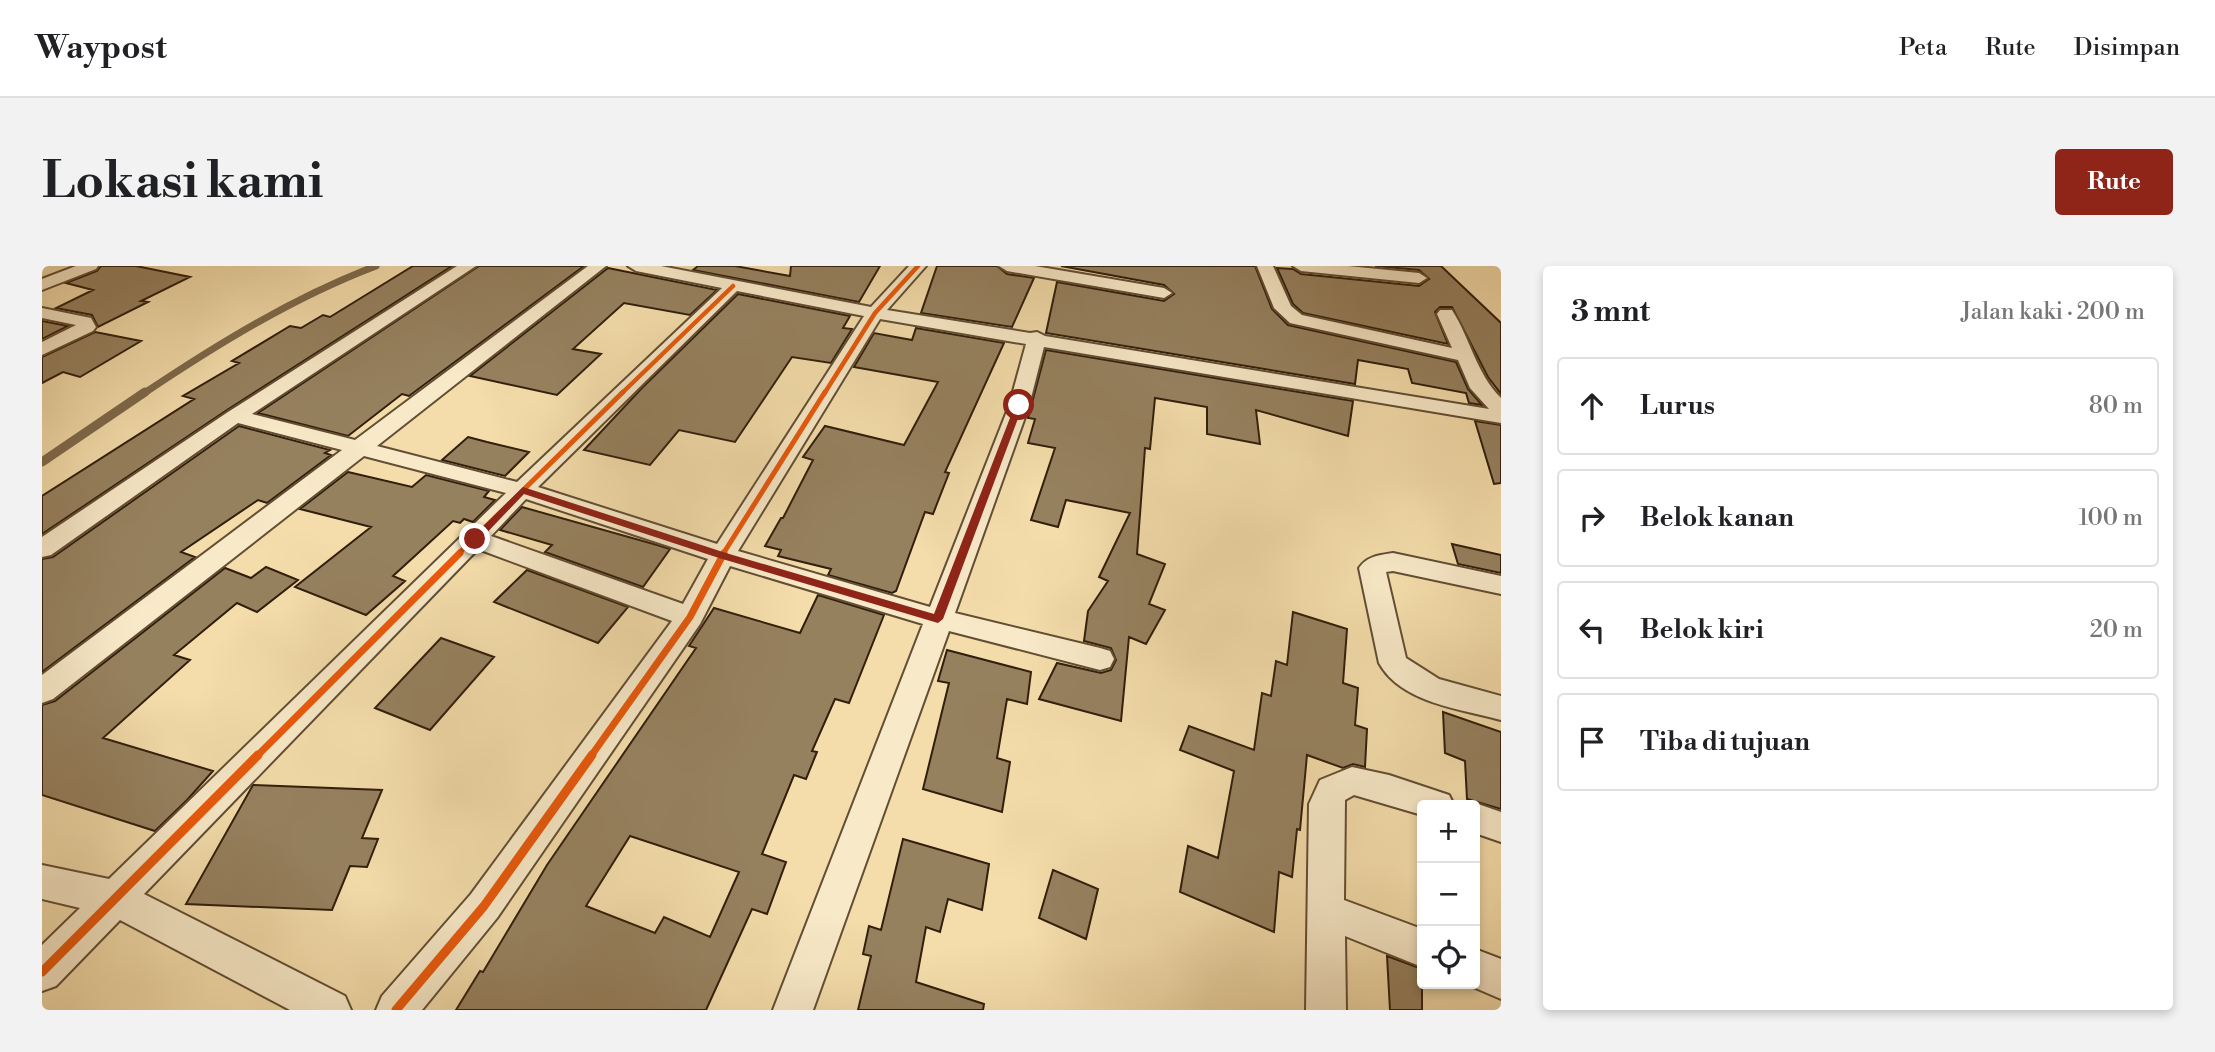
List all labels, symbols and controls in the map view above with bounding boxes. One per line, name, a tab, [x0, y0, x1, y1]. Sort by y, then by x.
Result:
text: Waypost	[35, 28, 167, 69]
text: Peta	[1899, 33, 1947, 63]
text: Rute	[1985, 33, 2036, 63]
text: Disimpan	[2074, 33, 2180, 63]
button: Rute	[2055, 149, 2173, 215]
text: Lokasi kami	[42, 152, 324, 213]
text: 3 mnt	[1571, 293, 1650, 331]
text: Jalan kaki · 200 m	[1961, 298, 2145, 326]
icon: ahead	[1573, 387, 1611, 425]
route start	[1003, 389, 1034, 420]
text: Lurus	[1640, 390, 1715, 422]
text: 80 m	[2089, 392, 2143, 420]
icon: right	[1573, 499, 1611, 537]
text: Belok kanan	[1640, 502, 1794, 534]
text: 100 m	[2078, 504, 2143, 532]
route end	[459, 523, 490, 554]
icon: left	[1573, 611, 1611, 649]
text: Belok kiri	[1640, 614, 1764, 646]
text: 20 m	[2090, 616, 2143, 644]
icon: arrive	[1573, 723, 1611, 761]
text: Tiba di tujuan	[1640, 726, 1810, 758]
map controls	[1417, 800, 1480, 989]
button: +	[1417, 800, 1480, 863]
button: −	[1417, 863, 1480, 926]
button: locate	[1417, 926, 1480, 989]

